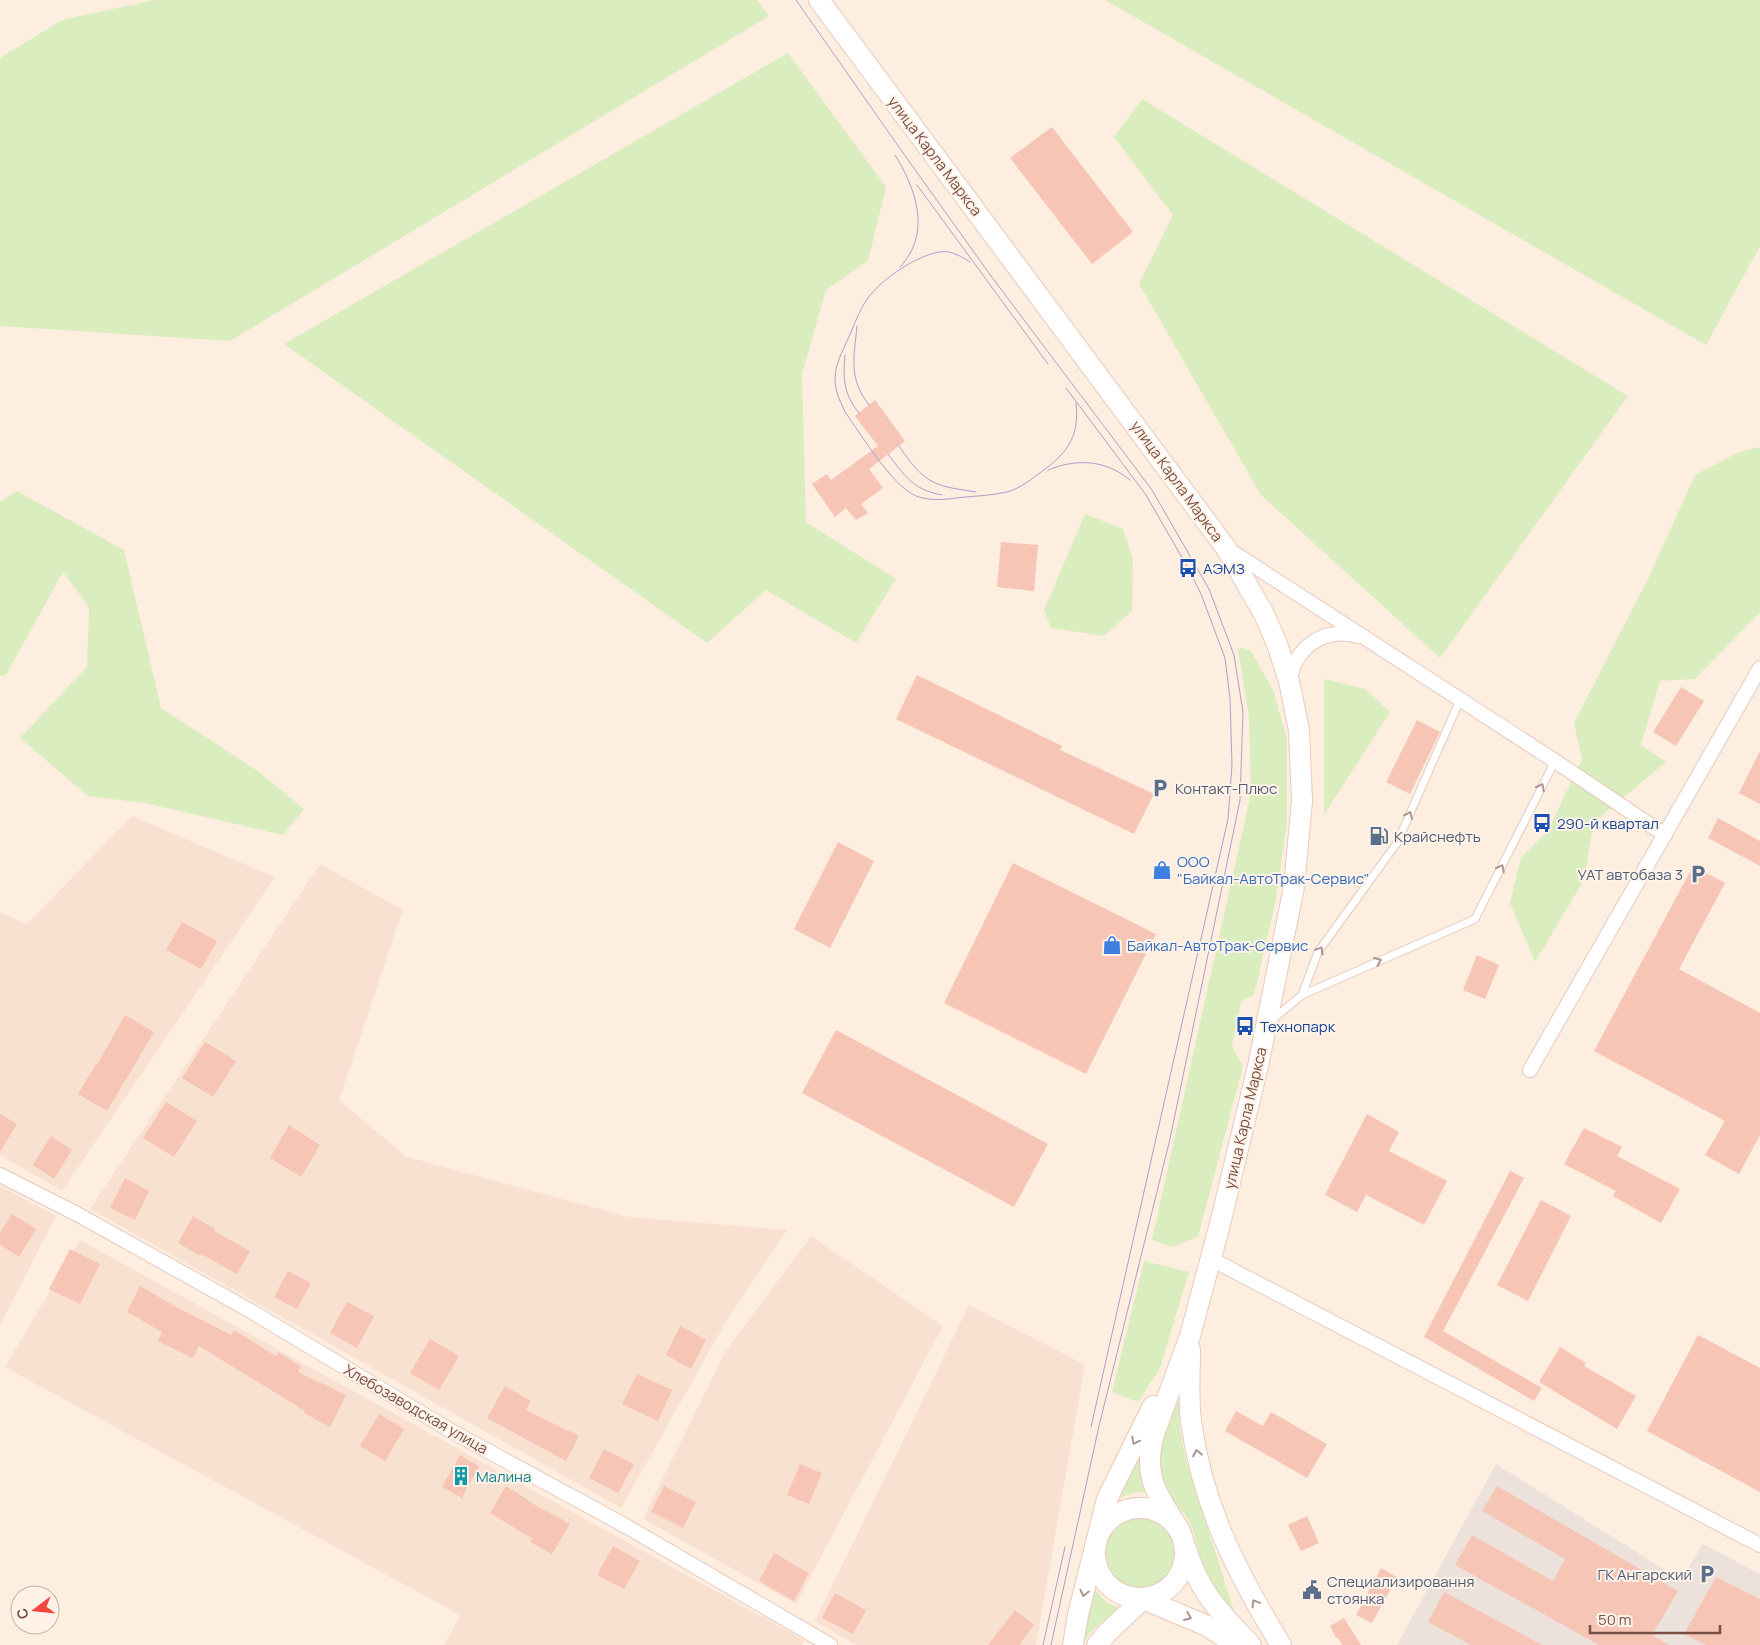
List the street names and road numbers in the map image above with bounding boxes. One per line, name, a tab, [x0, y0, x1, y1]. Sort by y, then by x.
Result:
street label: улица Карла Маркса	[883, 92, 987, 220]
street label: улица Карла Маркса	[1126, 416, 1228, 546]
street label: улица Карла Маркса	[1218, 1045, 1272, 1191]
street label: Хлебозаводская улица	[340, 1359, 492, 1459]

